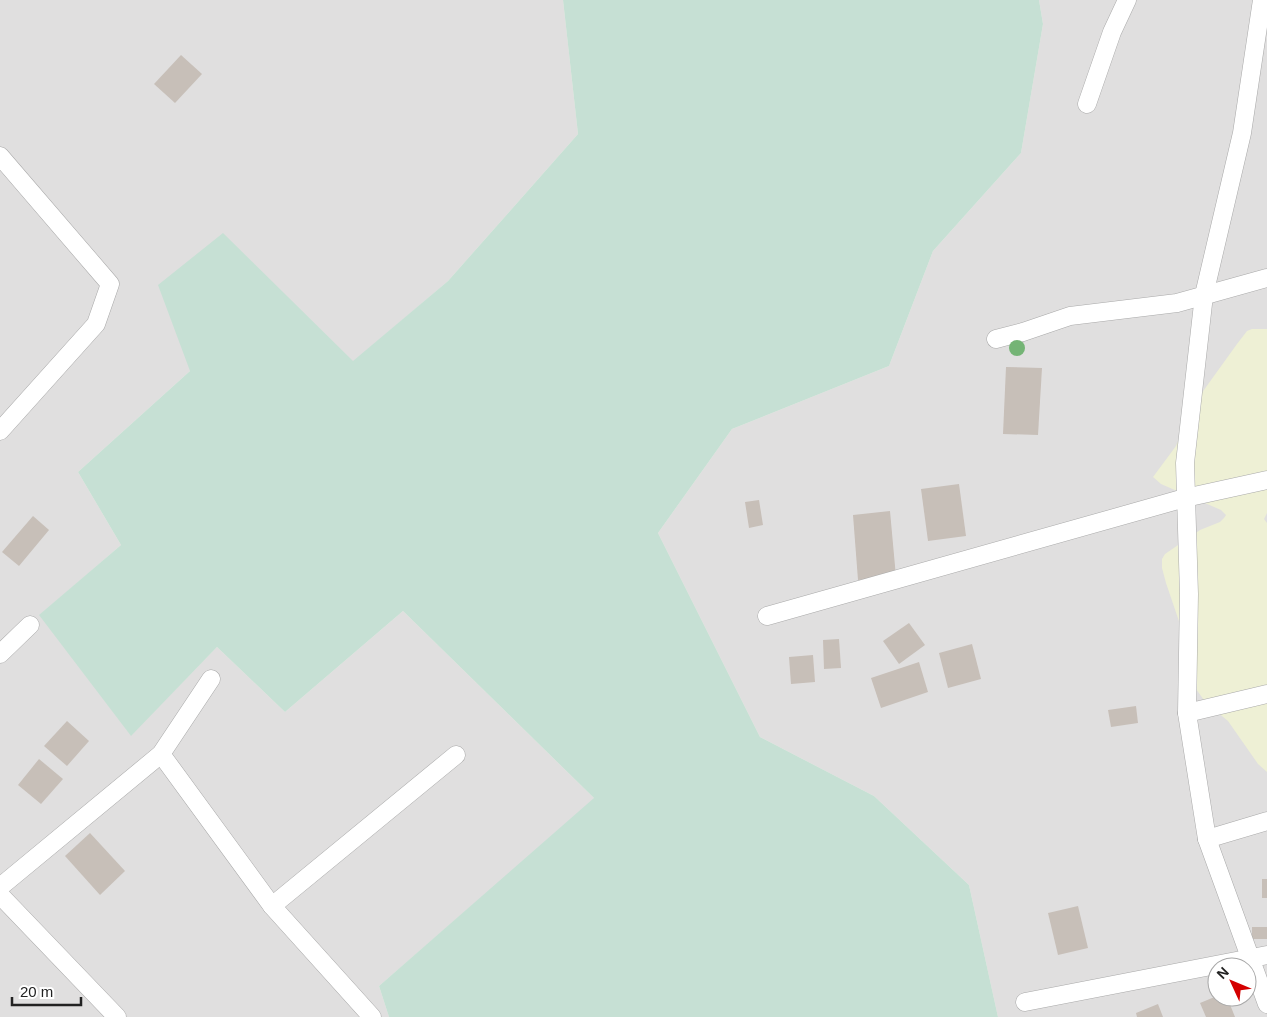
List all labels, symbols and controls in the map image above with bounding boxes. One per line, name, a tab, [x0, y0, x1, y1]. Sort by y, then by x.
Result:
north arrow	[1207, 957, 1257, 1007]
text: N	[1213, 964, 1232, 982]
scale bar	[12, 974, 81, 1006]
text: 20 m	[20, 983, 53, 1000]

